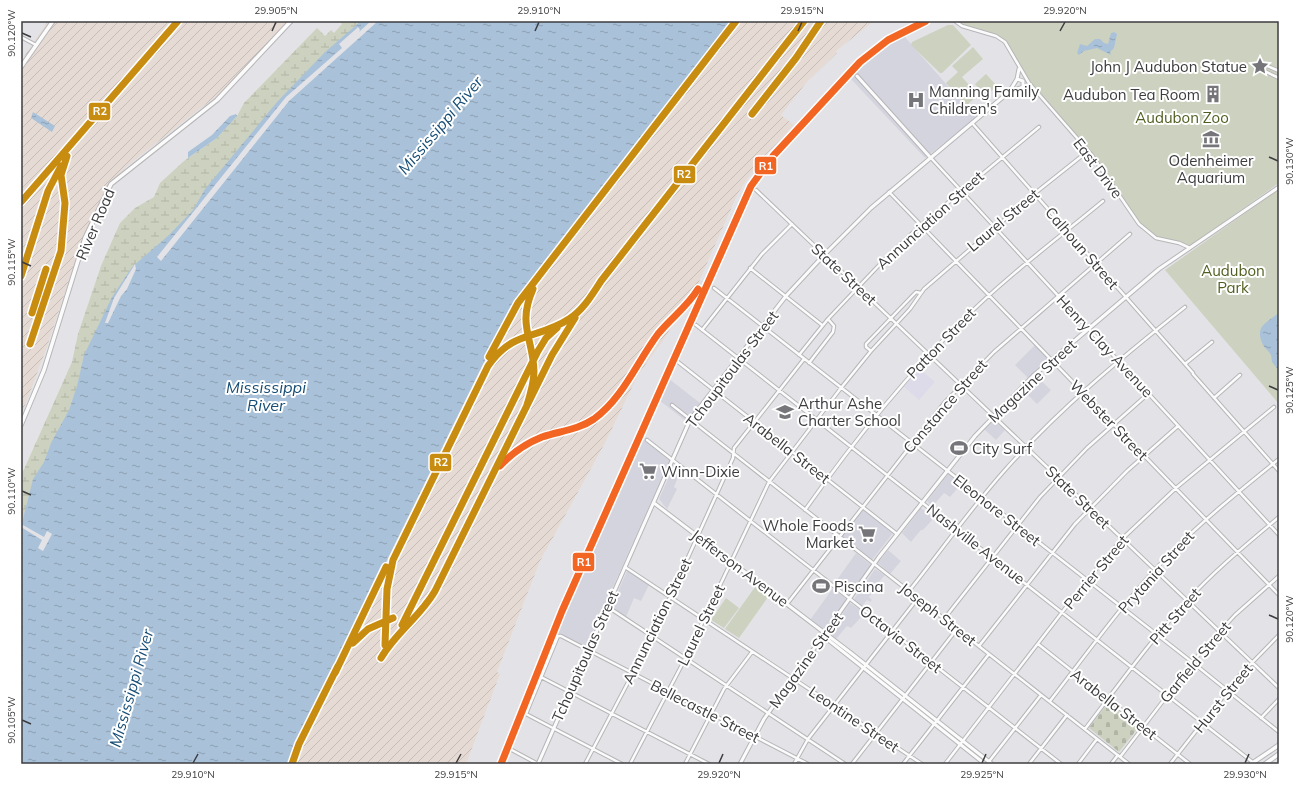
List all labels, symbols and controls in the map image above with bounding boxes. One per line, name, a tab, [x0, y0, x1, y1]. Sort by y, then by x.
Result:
text: 29.905°N	[254, 4, 298, 17]
text: 29.910°N	[517, 4, 561, 17]
text: 29.915°N	[780, 4, 824, 17]
text: 29.920°N	[1043, 4, 1087, 17]
text: 90.120°W	[5, 9, 18, 57]
place icon: John J Audubon Statue	[1250, 56, 1270, 76]
place label: John J Audubon Statue	[1090, 57, 1247, 76]
water label: Mississippi River	[393, 71, 488, 178]
place label: Manning Family Children's	[929, 82, 1039, 118]
building icon: Audubon Tea Room	[1203, 84, 1223, 104]
place label: Audubon Tea Room	[1063, 85, 1200, 104]
hospital icon: Manning Family Children's	[906, 90, 926, 110]
line badge: R2	[88, 102, 111, 121]
text: R2	[93, 104, 108, 118]
park label: Audubon Zoo	[1135, 108, 1229, 127]
museum icon: Odenheimer Aquarium	[1201, 129, 1221, 149]
street label: East Drive	[1069, 134, 1127, 202]
text: 90.130°W	[1283, 137, 1296, 185]
place label: Odenheimer Aquarium	[1169, 151, 1254, 187]
line badge: R1	[754, 156, 777, 175]
text: R1	[759, 159, 774, 173]
line badge: R2	[673, 165, 696, 184]
text: R2	[677, 167, 692, 181]
street label: Annunciation Street	[873, 167, 987, 273]
street label: Laurel Street	[963, 184, 1043, 256]
street label: River Road	[71, 185, 119, 263]
street label: Calhoun Street	[1041, 203, 1123, 293]
text: 90.115°W	[5, 238, 18, 286]
street label: State Street	[807, 239, 881, 309]
park label: Audubon Park	[1201, 261, 1265, 297]
street label: Henry Clay Avenue	[1053, 291, 1157, 401]
street label: Patton Street	[902, 304, 980, 382]
street label: Tchoupitoulas Street	[682, 307, 782, 431]
street label: Magazine Street	[984, 335, 1080, 427]
street label: Constance Street	[899, 355, 991, 457]
text: 90.125°W	[1283, 366, 1296, 414]
street label: Webster Street	[1066, 376, 1152, 464]
water label: Mississippi River	[226, 377, 306, 415]
place label: Arthur Ashe Charter School	[798, 394, 901, 430]
school or university icon: Arthur Ashe Charter School	[775, 402, 795, 422]
street label: Arabella Street	[740, 408, 834, 488]
sports icon: City Surf	[949, 438, 969, 458]
place label: City Surf	[972, 439, 1033, 458]
line badge: R2	[429, 453, 452, 472]
text: R2	[434, 455, 449, 469]
supermarket icon: Winn-Dixie	[638, 461, 658, 481]
place label: Winn-Dixie	[661, 462, 740, 481]
street label: State Street	[1042, 462, 1114, 532]
text: 90.110°W	[5, 467, 18, 515]
street label: Eleonore Street	[950, 470, 1044, 550]
street label: Nashville Avenue	[923, 500, 1029, 588]
place label: Whole Foods Market	[763, 516, 854, 552]
supermarket icon: Whole Foods Market	[857, 524, 877, 544]
street label: Jefferson Avenue	[687, 525, 793, 611]
street label: Prytania Street	[1114, 527, 1198, 617]
street label: Perrier Street	[1059, 531, 1133, 613]
line badge: R1	[572, 552, 595, 572]
text: R1	[577, 555, 592, 569]
street label: Annunciation Street	[618, 555, 696, 687]
sports icon: Piscina	[811, 576, 831, 596]
place label: Piscina	[834, 577, 884, 596]
street label: Joseph Street	[896, 578, 980, 650]
street label: Laurel Street	[673, 581, 729, 669]
street label: Pitt Street	[1145, 584, 1205, 648]
street label: Tchoupitoulas Street	[547, 587, 623, 725]
text: 90.120°W	[1283, 595, 1296, 643]
street label: Octavia Street	[856, 601, 946, 677]
street label: Magazine Street	[765, 608, 847, 712]
street label: Garfield Street	[1155, 617, 1235, 707]
water label: Mississippi River	[105, 626, 158, 749]
street label: Hurst Street	[1189, 660, 1257, 736]
street label: Arabella Street	[1067, 664, 1161, 744]
street label: Bellecastle Street	[647, 675, 763, 747]
street label: Leontine Street	[805, 682, 903, 756]
text: 90.105°W	[5, 696, 18, 744]
text: 29.910°N	[171, 768, 215, 781]
text: 29.915°N	[434, 768, 478, 781]
text: 29.920°N	[697, 768, 741, 781]
text: 29.925°N	[960, 768, 1004, 781]
text: 29.930°N	[1223, 768, 1267, 781]

